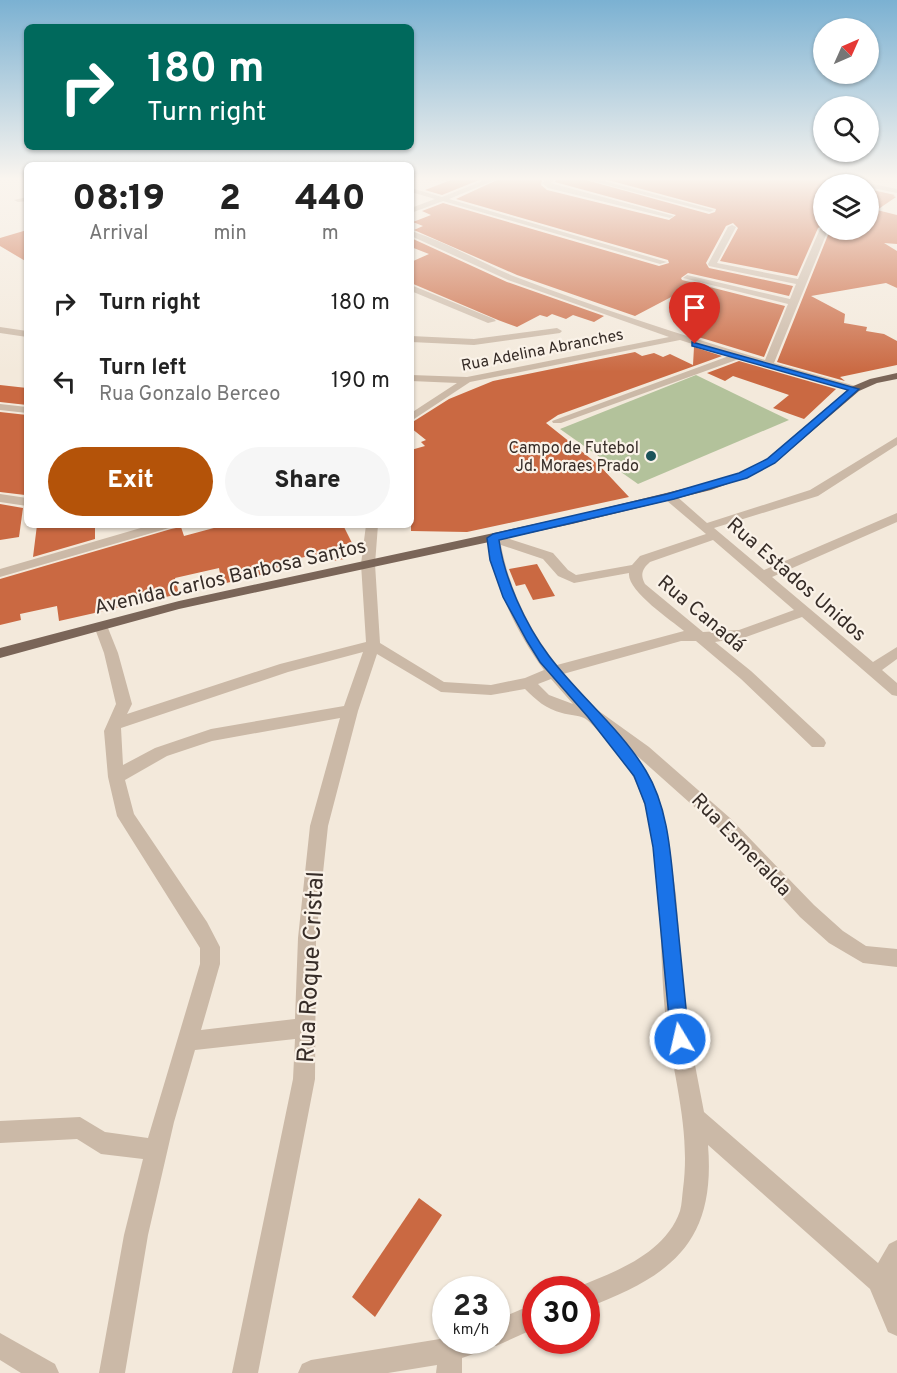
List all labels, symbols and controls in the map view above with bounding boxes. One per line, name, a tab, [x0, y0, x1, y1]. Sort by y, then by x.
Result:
north arrow	[813, 18, 879, 84]
map controls	[813, 18, 879, 240]
text: 180 m	[147, 44, 264, 97]
icon: right	[48, 48, 126, 126]
text: Turn right	[147, 96, 266, 130]
button: search	[813, 96, 879, 162]
button: layers	[813, 174, 879, 240]
text: 08:19	[72, 177, 165, 223]
text: 2	[219, 177, 241, 223]
text: 440	[295, 177, 366, 223]
text: Arrival	[89, 221, 149, 247]
text: min	[213, 221, 247, 247]
text: m	[322, 221, 339, 247]
pin	[669, 282, 720, 344]
icon: right	[48, 287, 81, 320]
text: Turn right	[99, 290, 201, 317]
text: 180 m	[331, 290, 390, 317]
icon: arrive	[678, 291, 711, 324]
street label: Rua Adelina Abranches	[459, 325, 625, 377]
text: Turn left	[99, 355, 187, 382]
icon: left	[48, 365, 81, 398]
text: 190 m	[331, 368, 390, 395]
text: Rua Gonzalo Berceo	[99, 382, 280, 408]
place label: Campo de Futebol Jd. Moraes Prado	[509, 439, 639, 477]
button: Exit	[48, 447, 213, 516]
button: Share	[225, 447, 390, 516]
marker: Campo de Futebol Jd. Moraes Prado	[644, 449, 658, 463]
street label: Rua Estados Unidos	[721, 513, 871, 648]
street label: Avenida Carlos Barbosa Santos	[92, 534, 369, 622]
street label: Rua Canadá	[651, 570, 750, 659]
street label: Rua Esmeralda	[685, 788, 796, 903]
street label: Rua Roque Cristal	[292, 871, 332, 1064]
position arrow	[648, 1007, 712, 1071]
speed limit sign: 30	[522, 1276, 600, 1354]
text: 23	[453, 1289, 489, 1326]
text: km/h	[453, 1321, 489, 1340]

